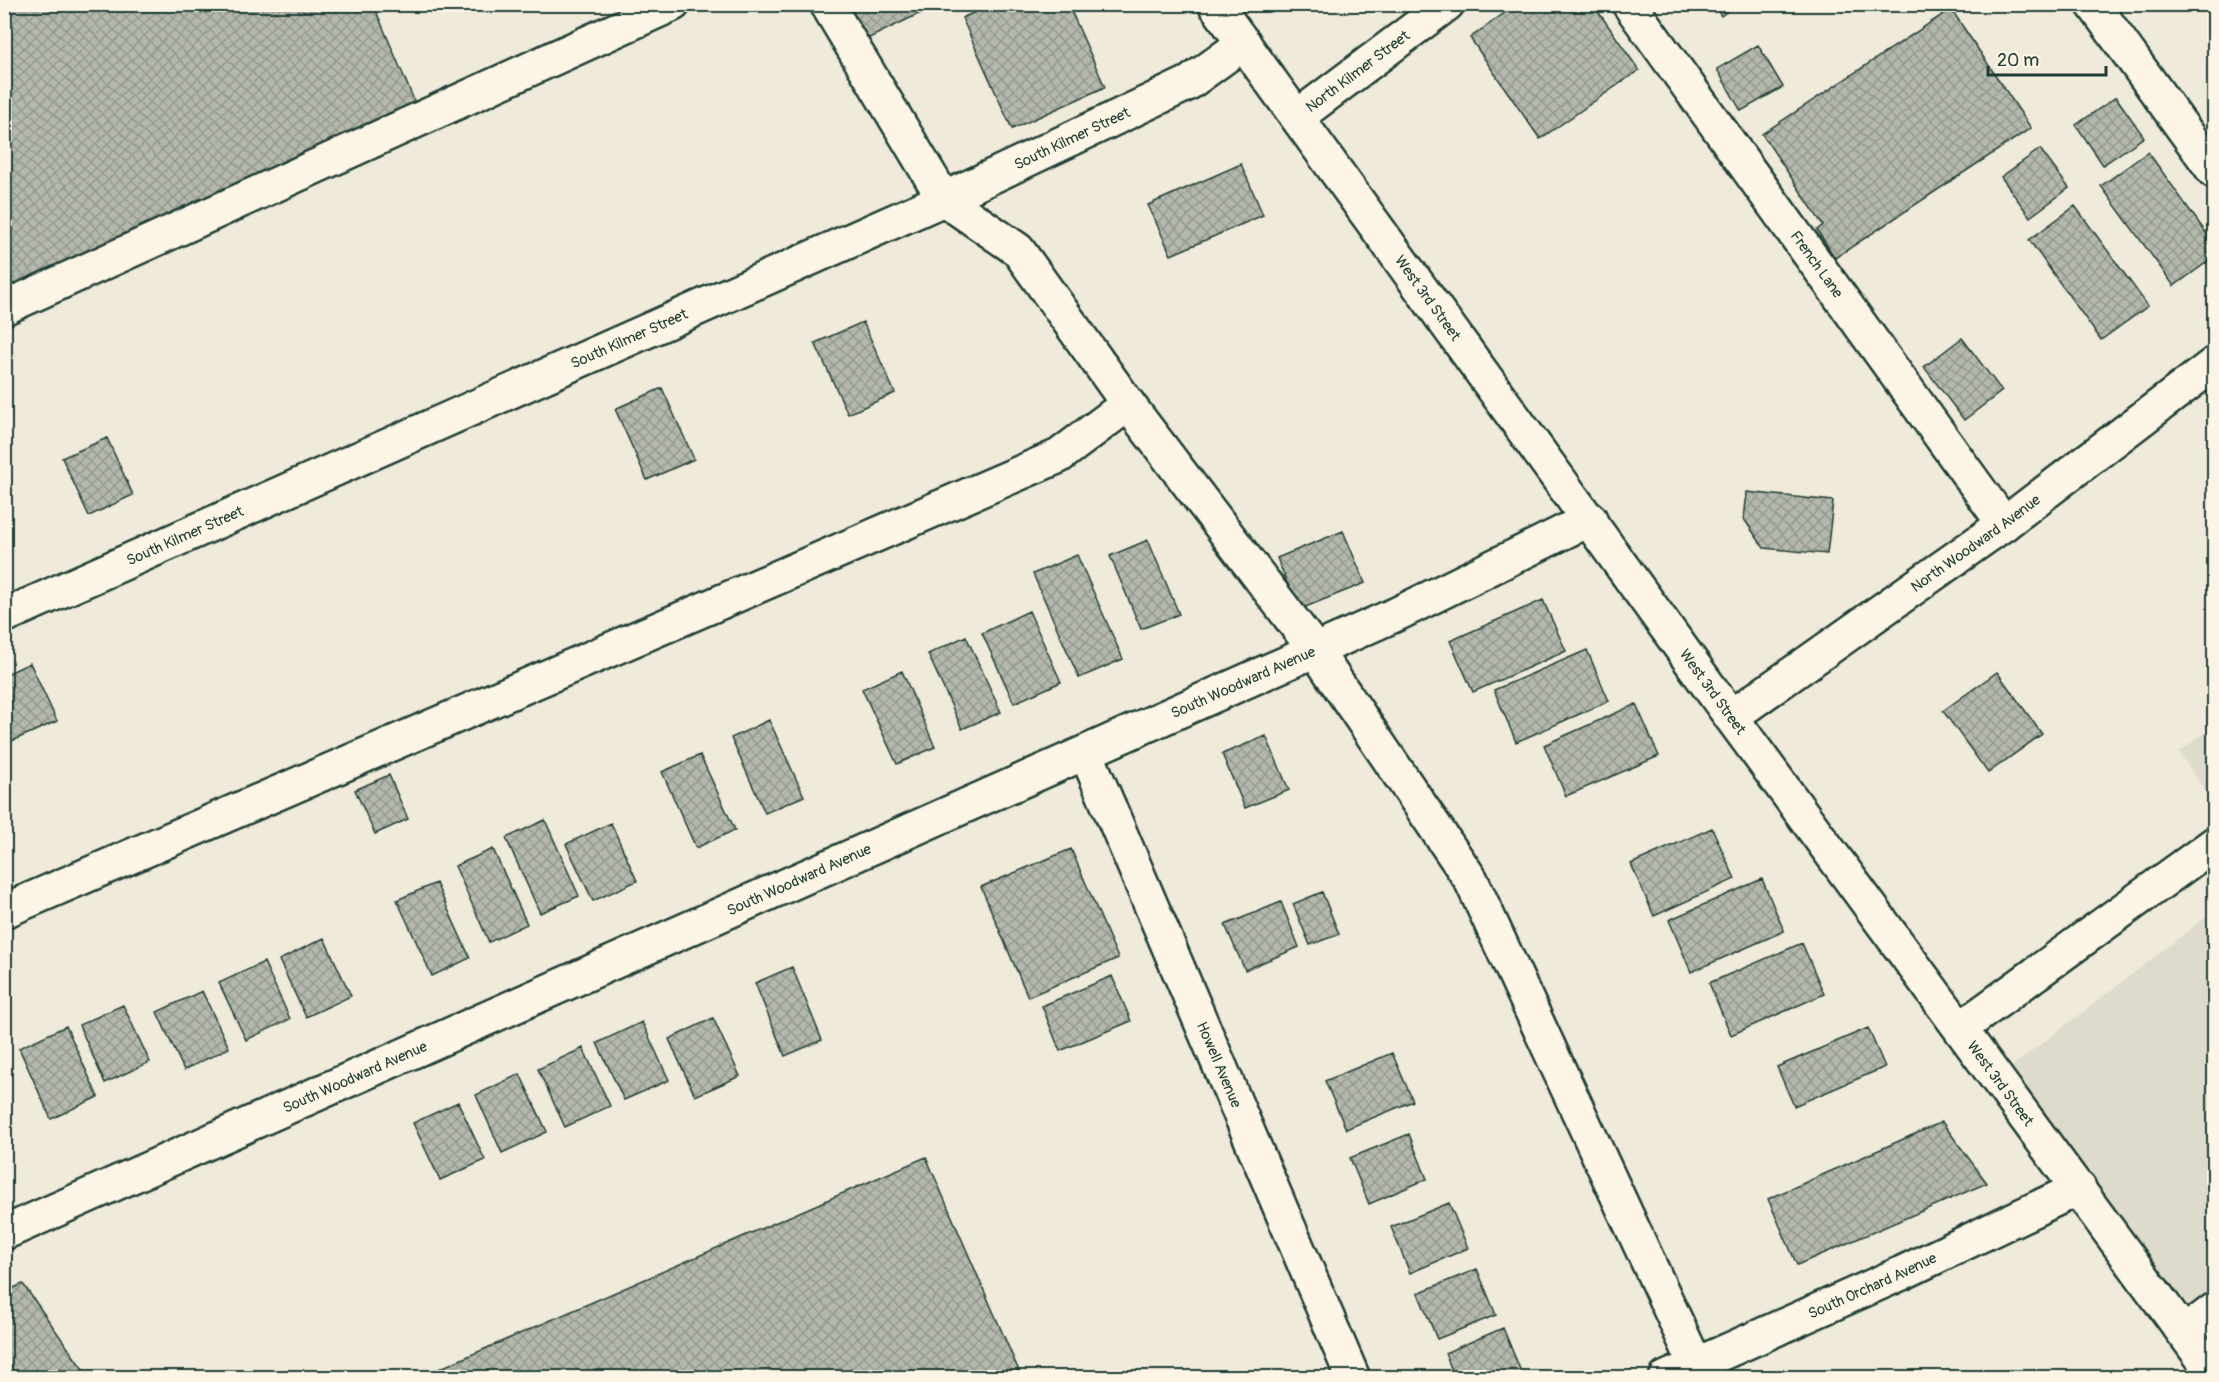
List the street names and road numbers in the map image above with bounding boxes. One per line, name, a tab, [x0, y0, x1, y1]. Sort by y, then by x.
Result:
street label: North Kilmer Street	[1302, 25, 1414, 117]
street label: South Kilmer Street	[1011, 102, 1134, 174]
street label: French Lane	[1786, 227, 1848, 302]
street label: West 3rd Street	[1391, 252, 1466, 345]
street label: South Kilmer Street	[568, 304, 692, 373]
street label: North Woodward Avenue	[1907, 490, 2045, 596]
street label: South Kilmer Street	[124, 501, 247, 570]
street label: South Woodward Avenue	[1168, 642, 1319, 723]
street label: West 3rd Street	[1675, 645, 1751, 739]
street label: South Woodward Avenue	[724, 839, 875, 920]
street label: Howell Avenue	[1192, 1019, 1246, 1111]
street label: South Woodward Avenue	[280, 1036, 431, 1117]
street label: West 3rd Street	[1963, 1037, 2039, 1131]
street label: South Orchard Avenue	[1805, 1248, 1940, 1323]

